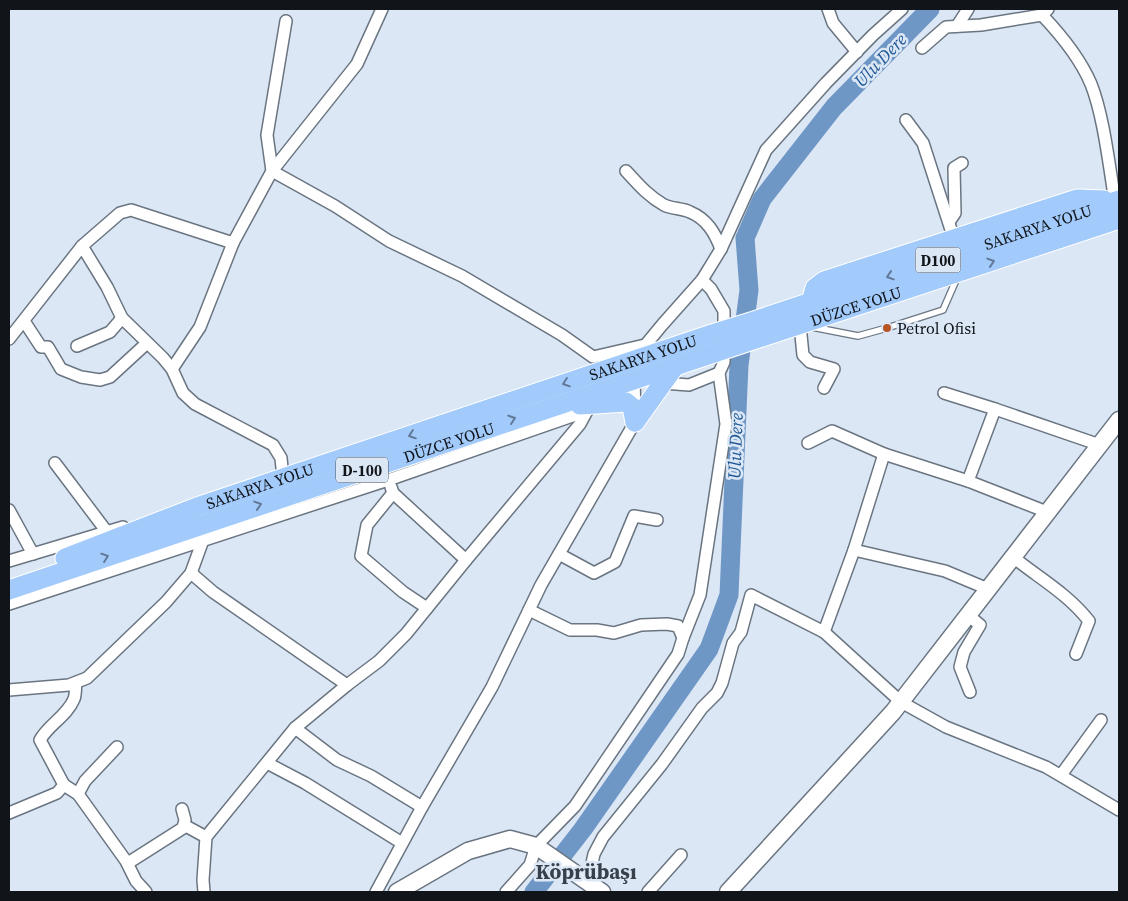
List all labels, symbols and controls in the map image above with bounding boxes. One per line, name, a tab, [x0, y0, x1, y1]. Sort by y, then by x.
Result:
water label: Ulu Dere	[848, 27, 912, 93]
street label: SAKARYA YOLU	[981, 199, 1095, 255]
road number: D100	[916, 248, 960, 272]
one-way arrow	[987, 258, 995, 268]
one-way arrow	[887, 270, 895, 280]
street label: DÜZCE YOLU	[808, 280, 905, 331]
place label: Petrol Ofisi	[897, 317, 976, 339]
marker: Petrol Ofisi	[881, 322, 893, 334]
street label: SAKARYA YOLU	[586, 329, 700, 386]
one-way arrow	[562, 378, 571, 388]
water label: Ulu Dere	[721, 412, 749, 480]
one-way arrow	[507, 415, 516, 425]
street label: DÜZCE YOLU	[400, 416, 498, 468]
one-way arrow	[408, 429, 417, 439]
street label: SAKARYA YOLU	[203, 457, 317, 514]
road number: D-100	[336, 458, 388, 482]
one-way arrow	[254, 501, 262, 511]
one-way arrow	[100, 553, 108, 563]
district label: Köprübaşı	[535, 857, 637, 886]

